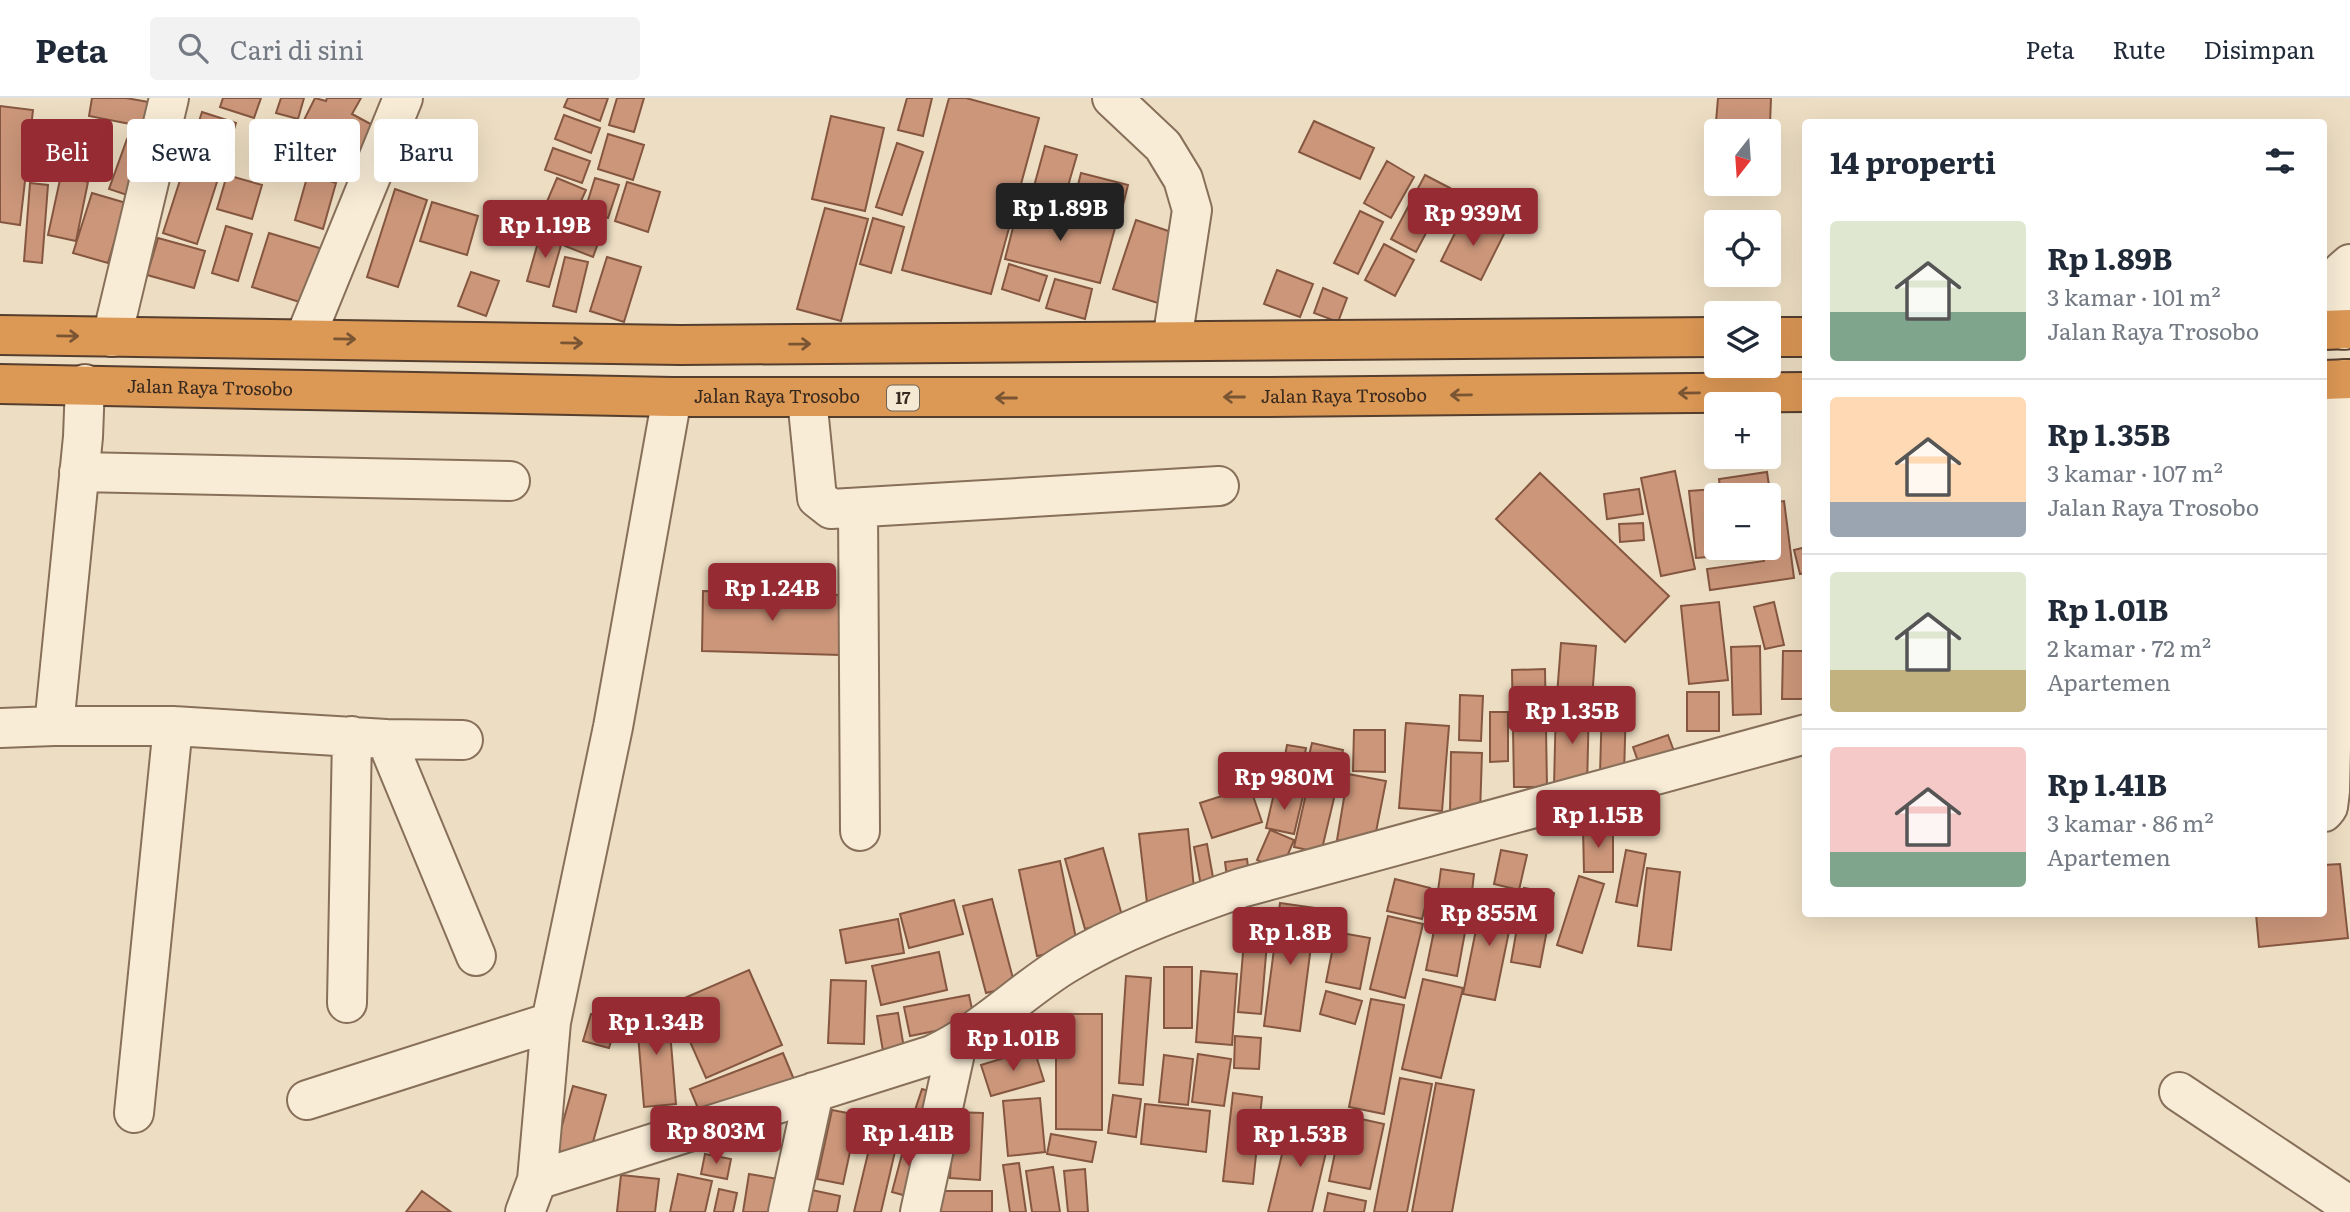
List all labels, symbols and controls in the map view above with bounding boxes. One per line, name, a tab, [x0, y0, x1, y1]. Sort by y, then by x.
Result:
search box	[150, 17, 640, 80]
text: Peta	[35, 24, 108, 73]
icon: search	[174, 29, 212, 67]
text: Cari di sini	[230, 29, 364, 68]
text: Peta	[2026, 31, 2075, 66]
text: Rute	[2113, 31, 2165, 66]
text: Disimpan	[2203, 31, 2315, 66]
chip: Beli	[21, 119, 113, 182]
chip: Sewa	[127, 119, 235, 182]
chip: Filter	[249, 119, 360, 182]
chip: Baru	[374, 119, 478, 182]
north arrow	[1704, 119, 1782, 196]
map controls	[1704, 119, 1781, 560]
text: 14 properti	[1830, 139, 1996, 183]
icon: filters	[2261, 142, 2299, 180]
pin: Rp 1.89B	[988, 184, 1132, 243]
pin: Rp 939M	[1408, 188, 1538, 248]
text: Rp 1.89B	[1012, 189, 1108, 223]
text: Rp 939M	[1424, 194, 1522, 228]
pin: Rp 1.19B	[473, 200, 617, 260]
text: Rp 1.19B	[499, 206, 591, 240]
button: locate	[1704, 210, 1781, 287]
text: Rp 1.89B	[2047, 235, 2172, 279]
icon: home	[1886, 249, 1970, 333]
text: 3 kamar · 101 m²	[2047, 279, 2221, 313]
button: layers	[1704, 301, 1781, 378]
text: Jalan Raya Trosobo	[2047, 313, 2259, 347]
one-way arrow	[56, 329, 79, 343]
one-way arrow	[333, 332, 356, 345]
one-way arrow	[560, 336, 583, 350]
one-way arrow	[788, 337, 811, 351]
street label: Jalan Raya Trosobo	[127, 371, 293, 402]
street label: Jalan Raya Trosobo	[1261, 381, 1427, 409]
street label: Jalan Raya Trosobo	[694, 382, 860, 409]
road number: 17	[887, 386, 919, 410]
one-way arrow	[1678, 386, 1701, 400]
one-way arrow	[1450, 388, 1473, 402]
one-way arrow	[1223, 390, 1246, 404]
one-way arrow	[995, 391, 1018, 405]
button: +	[1704, 392, 1781, 469]
text: Rp 1.35B	[2047, 411, 2171, 455]
icon: home	[1886, 425, 1970, 509]
text: 3 kamar · 107 m²	[2047, 455, 2223, 489]
button: −	[1704, 483, 1781, 560]
text: Jalan Raya Trosobo	[2047, 489, 2259, 523]
pin: Rp 1.24B	[700, 564, 844, 623]
text: Rp 1.24B	[724, 569, 820, 603]
text: Rp 1.01B	[2047, 586, 2169, 630]
icon: home	[1886, 600, 1970, 684]
text: 2 kamar · 72 m²	[2047, 630, 2211, 664]
text: Apartemen	[2047, 664, 2171, 698]
pin: Rp 1.35B	[1500, 686, 1644, 746]
text: Rp 1.35B	[1525, 692, 1619, 726]
pin: Rp 980M	[1219, 752, 1349, 812]
text: Rp 980M	[1234, 758, 1334, 792]
text: Rp 1.41B	[2047, 761, 2167, 805]
icon: home	[1886, 775, 1970, 859]
pin: Rp 1.15B	[1526, 790, 1670, 850]
text: Rp 1.15B	[1552, 796, 1644, 830]
text: 3 kamar · 86 m²	[2047, 805, 2214, 839]
text: Apartemen	[2047, 839, 2171, 873]
pin: Rp 855M	[1424, 888, 1554, 948]
text: Rp 855M	[1440, 894, 1538, 928]
pin: Rp 1.8B	[1225, 908, 1355, 967]
text: Rp 1.8B	[1248, 913, 1332, 947]
pin: Rp 1.34B	[584, 998, 728, 1057]
text: Rp 1.34B	[608, 1003, 704, 1037]
pin: Rp 1.01B	[941, 1014, 1085, 1073]
text: Rp 1.01B	[966, 1019, 1060, 1053]
pin: Rp 803M	[651, 1107, 781, 1166]
pin: Rp 1.41B	[836, 1108, 980, 1168]
pin: Rp 1.53B	[1228, 1110, 1372, 1169]
text: Rp 803M	[666, 1112, 766, 1146]
text: Rp 1.41B	[862, 1114, 954, 1148]
text: Rp 1.53B	[1253, 1115, 1347, 1149]

